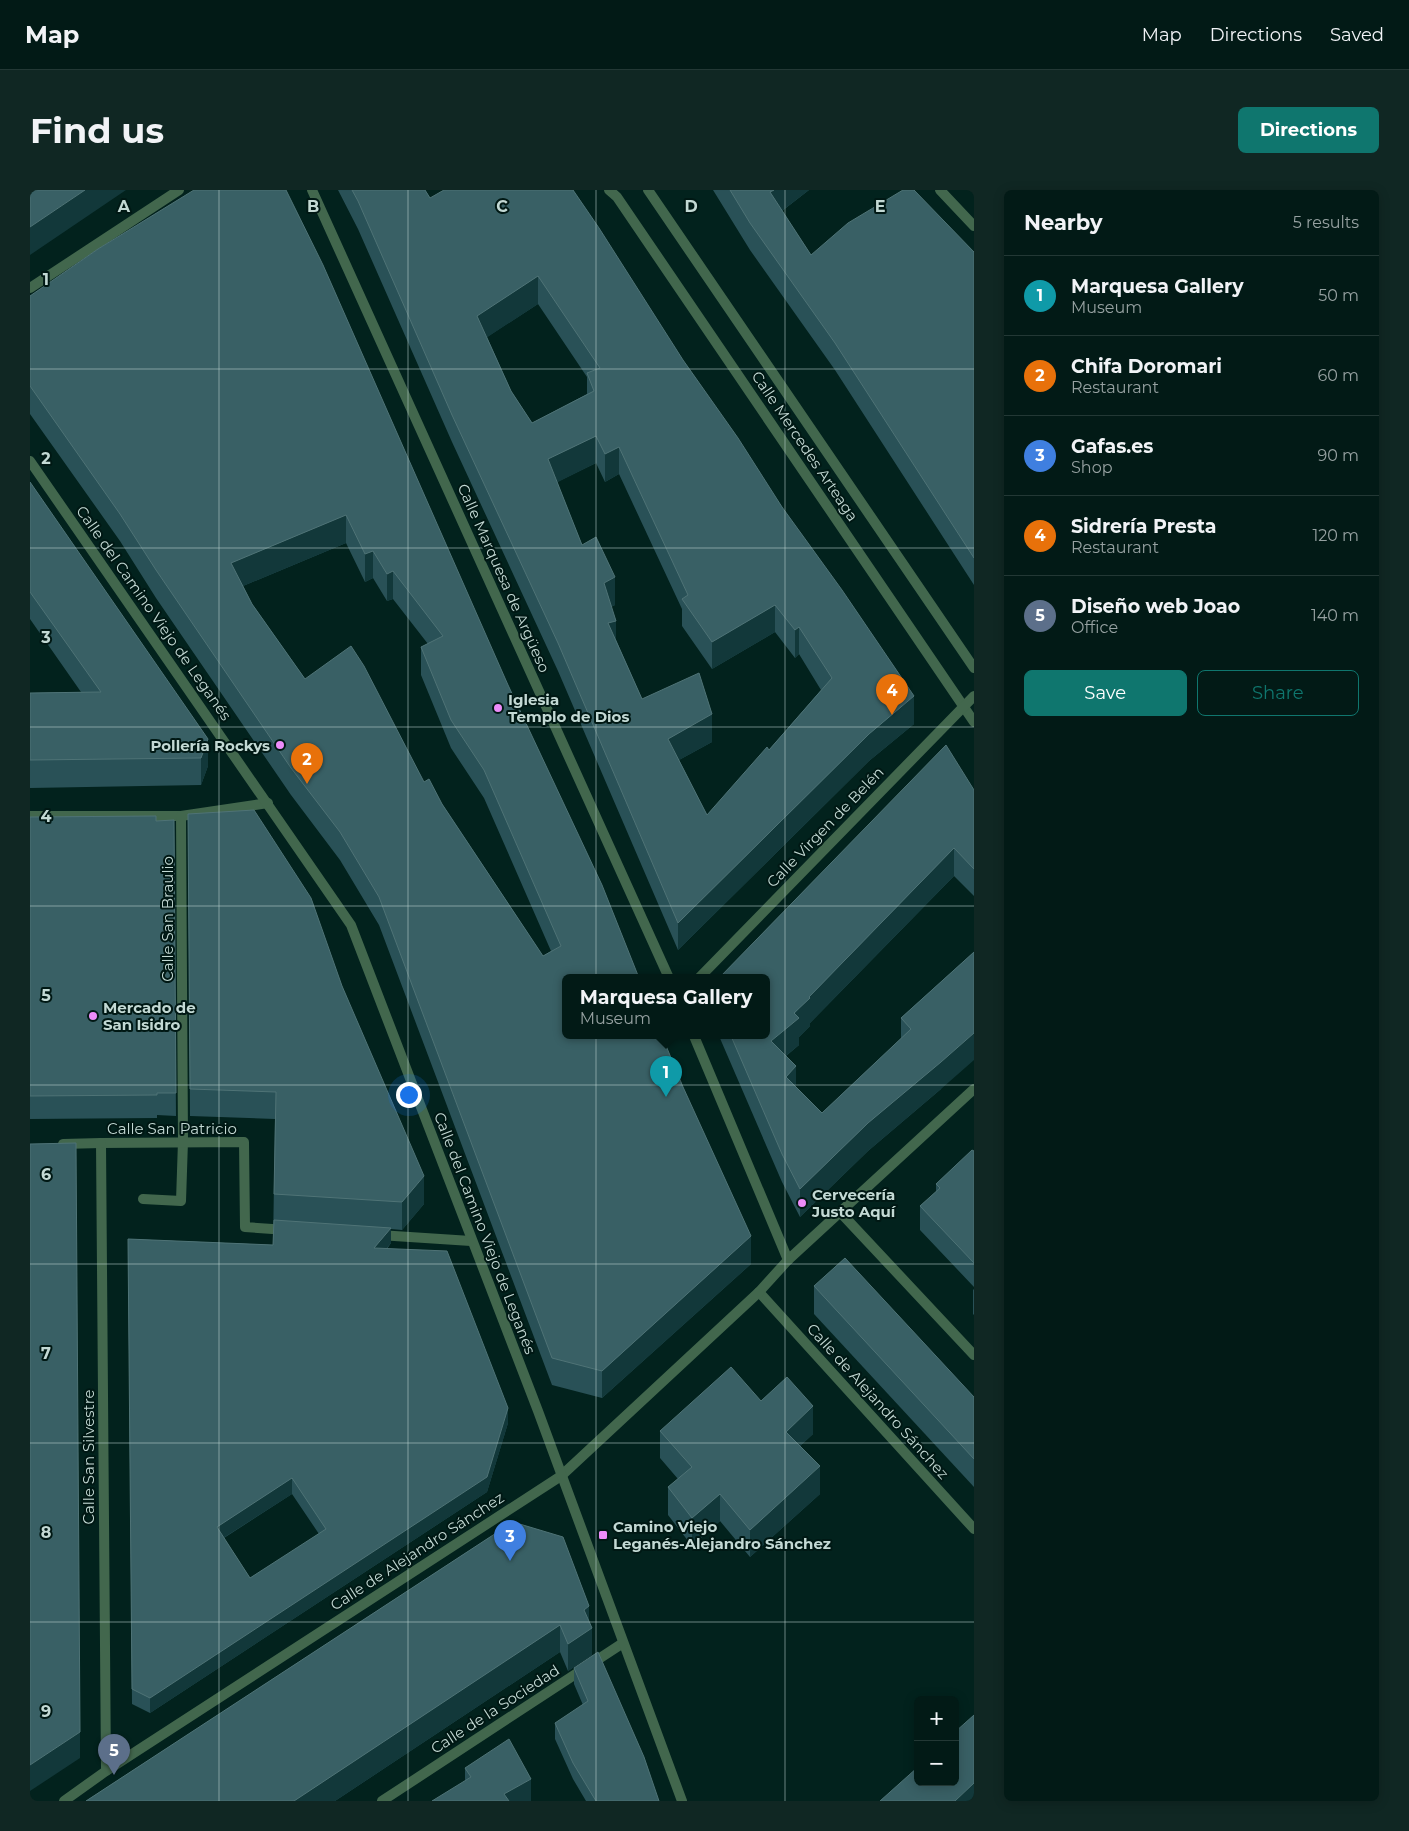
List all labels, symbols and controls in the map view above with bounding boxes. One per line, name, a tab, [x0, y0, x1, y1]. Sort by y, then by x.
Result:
text: Map	[25, 20, 79, 49]
text: Map	[1142, 24, 1182, 46]
text: Directions	[1210, 24, 1302, 46]
text: Saved	[1330, 24, 1384, 46]
button: Directions	[1238, 107, 1379, 153]
text: Find us	[30, 109, 164, 152]
text: A	[117, 197, 131, 216]
text: B	[307, 197, 319, 216]
text: C	[496, 197, 508, 216]
text: D	[684, 197, 698, 216]
text: E	[875, 197, 885, 216]
text: Nearby	[1024, 210, 1103, 235]
text: 5 results	[1293, 213, 1359, 232]
text: 1	[43, 270, 49, 289]
text: Marquesa Gallery	[1071, 275, 1244, 298]
text: 1	[1037, 286, 1043, 305]
text: 50 m	[1318, 286, 1359, 305]
text: Museum	[1071, 298, 1142, 317]
text: Chifa Doromari	[1071, 355, 1222, 378]
text: 2	[1035, 366, 1045, 385]
text: 60 m	[1317, 366, 1359, 385]
street label: Calle Mercedes Arteaga	[748, 367, 862, 525]
text: Restaurant	[1071, 378, 1159, 397]
text: Gafas.es	[1071, 435, 1153, 458]
text: 3	[1035, 446, 1045, 465]
text: 90 m	[1317, 446, 1359, 465]
text: 2	[41, 449, 51, 468]
text: Shop	[1071, 458, 1113, 477]
street label: Calle Marquesa de Argüeso	[454, 481, 554, 675]
street label: Calle del Camino Viejo de Leganés	[72, 502, 236, 724]
text: Sidrería Presta	[1071, 515, 1216, 538]
text: 4	[1034, 526, 1046, 545]
text: 120 m	[1312, 526, 1359, 545]
text: Restaurant	[1071, 538, 1159, 557]
text: Diseño web Joao	[1071, 595, 1240, 618]
text: 5	[1035, 606, 1045, 625]
text: 140 m	[1311, 606, 1359, 625]
text: Office	[1071, 618, 1118, 637]
text: 3	[40, 628, 51, 647]
button: Save	[1024, 670, 1187, 716]
button: Share	[1197, 670, 1359, 716]
pin: 4	[876, 674, 908, 715]
place label: Iglesia Templo de Dios	[508, 690, 629, 726]
marker: Iglesia Templo de Dios	[492, 702, 504, 714]
place label: Pollería Rockys	[150, 736, 270, 755]
marker: Pollería Rockys	[274, 739, 286, 751]
pin: 2	[291, 743, 323, 784]
street label: Calle Virgen de Belén	[762, 763, 888, 891]
text: 4	[40, 807, 52, 826]
street label: Calle San Braulio	[158, 856, 177, 982]
popup	[562, 974, 770, 1039]
text: 5	[41, 986, 51, 1005]
text: Marquesa Gallery	[580, 986, 752, 1009]
place label: Mercado de San Isidro	[103, 998, 196, 1034]
text: Museum	[580, 1009, 651, 1028]
marker: Mercado de San Isidro	[87, 1010, 99, 1022]
pin: 1	[650, 1056, 682, 1097]
your location	[396, 1082, 422, 1108]
street label: Calle del Camino Viejo de Leganés	[430, 1109, 540, 1357]
street label: Calle San Patricio	[107, 1119, 237, 1138]
text: 6	[41, 1165, 51, 1184]
place label: Cervecería Justo Aquí	[811, 1185, 897, 1221]
marker: Cervecería Justo Aquí	[796, 1197, 808, 1209]
street label: Calle de Alejandro Sánchez	[803, 1319, 953, 1483]
text: 7	[41, 1344, 51, 1363]
street label: Calle San Silvestre	[79, 1389, 98, 1525]
street label: Calle de Alejandro Sánchez	[327, 1488, 508, 1614]
place label: Camino Viejo Leganés-Alejandro Sánchez	[613, 1517, 831, 1553]
pin: 3	[494, 1520, 526, 1561]
text: 8	[41, 1523, 51, 1542]
marker: Camino Viejo Leganés-Alejandro Sánchez	[597, 1529, 609, 1541]
street label: Calle de la Sociedad	[427, 1660, 563, 1758]
map controls	[914, 1696, 959, 1786]
button: +	[914, 1696, 959, 1741]
text: 9	[41, 1702, 51, 1721]
pin: 5	[98, 1734, 130, 1775]
button: −	[914, 1741, 959, 1786]

